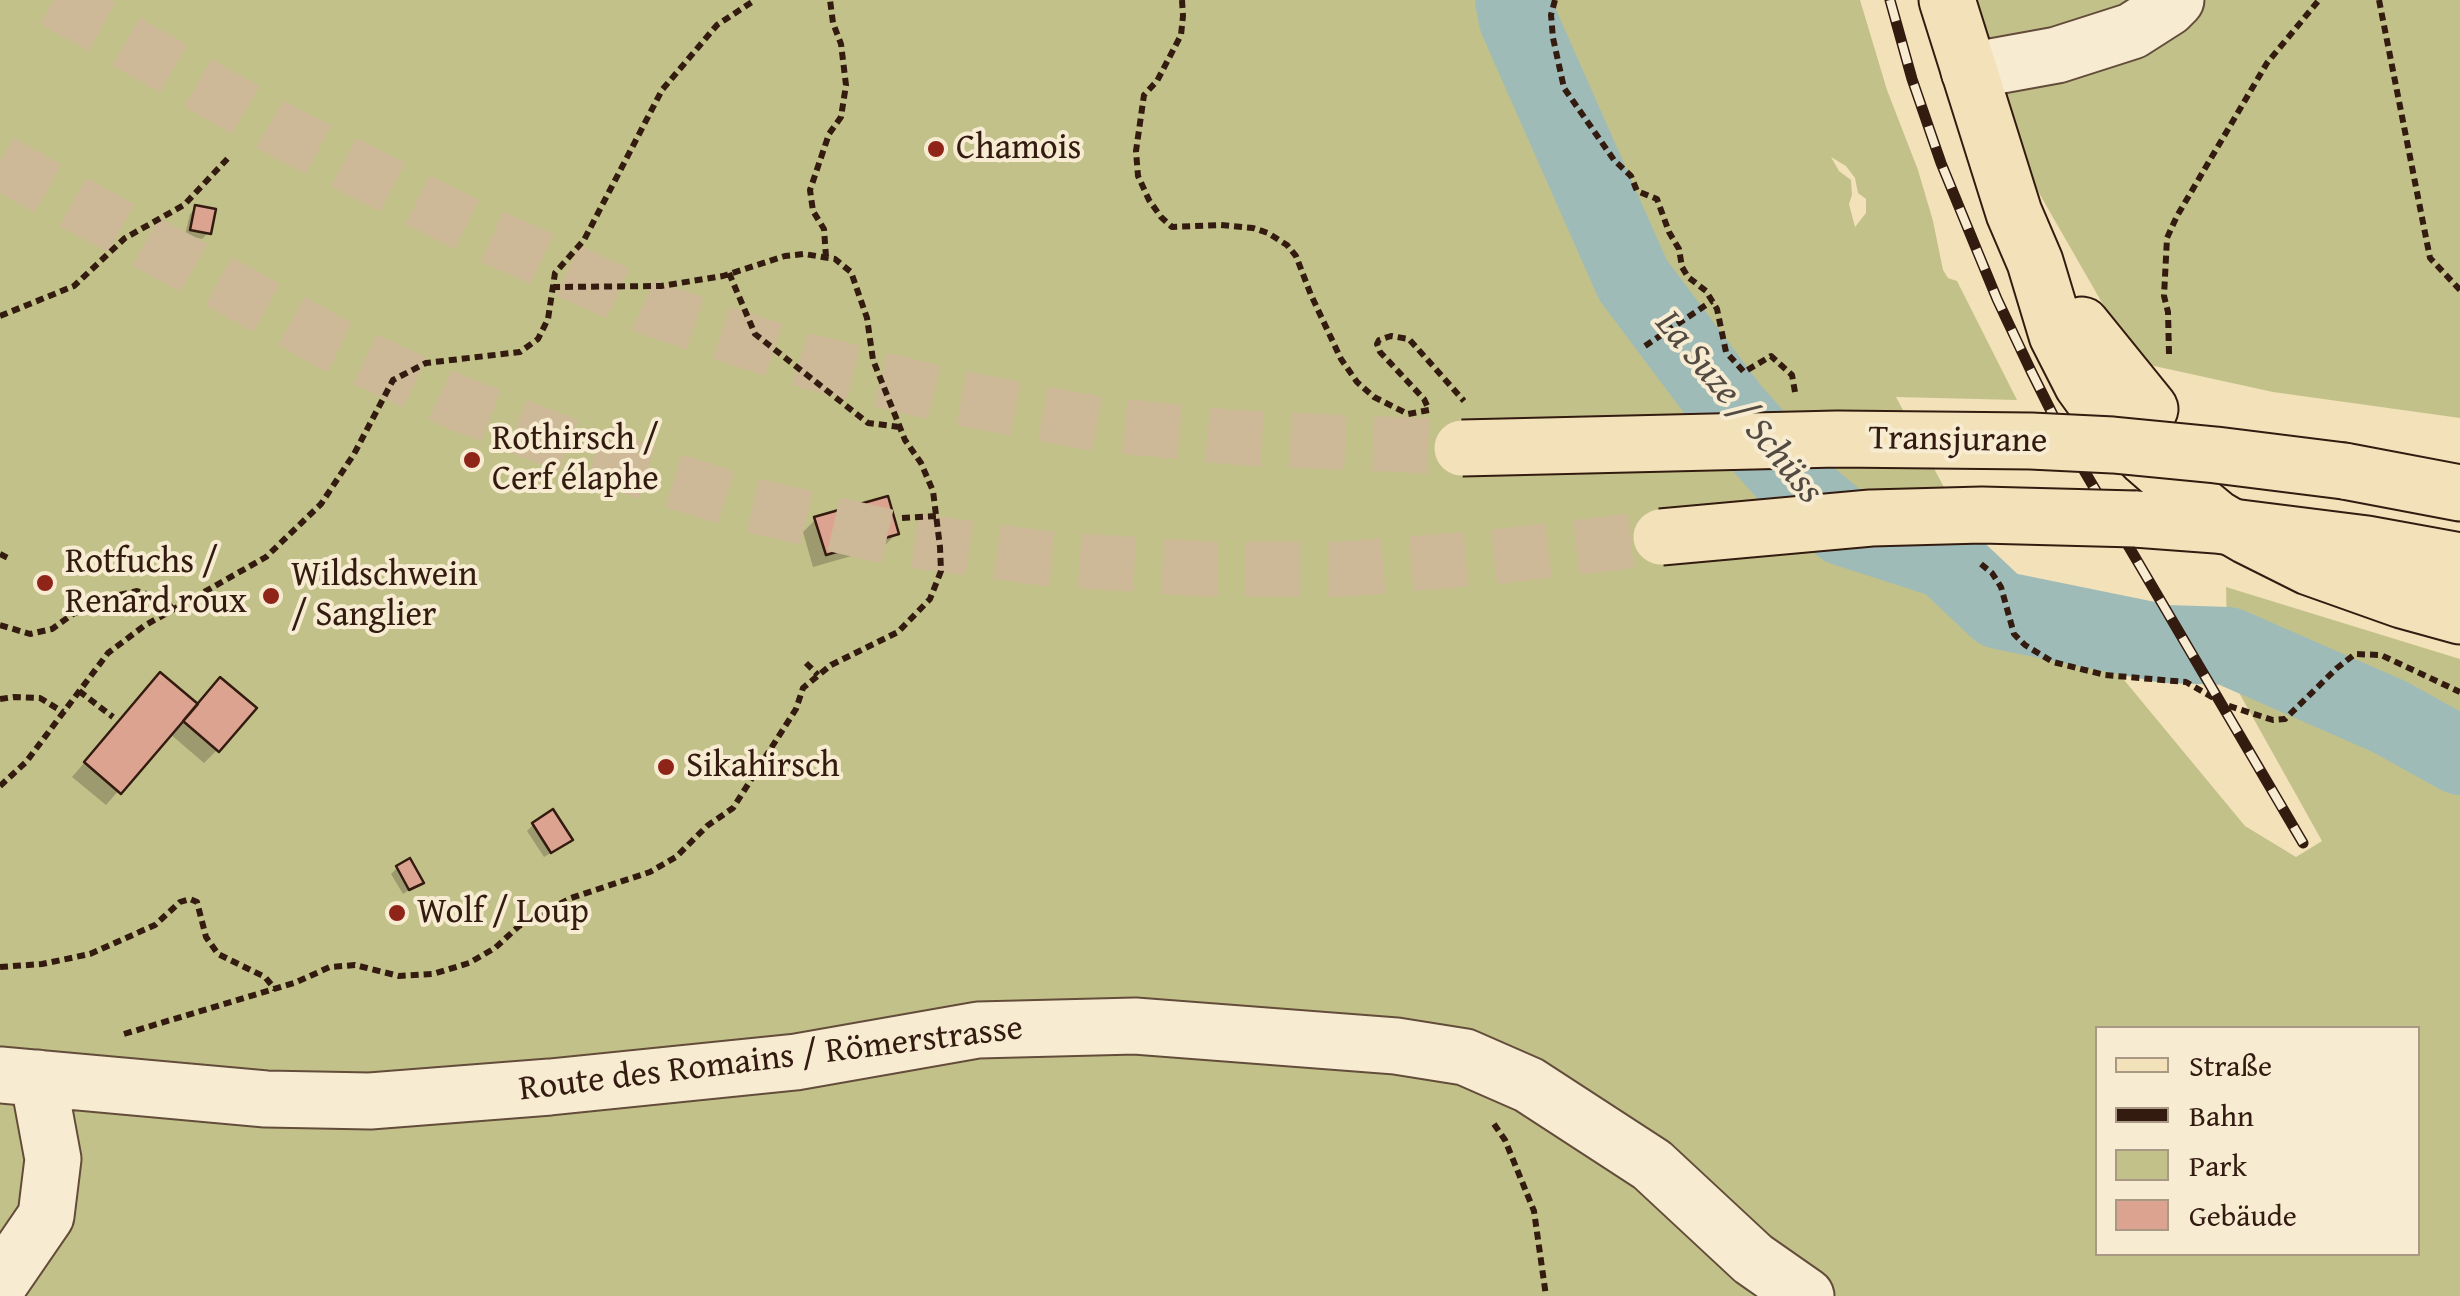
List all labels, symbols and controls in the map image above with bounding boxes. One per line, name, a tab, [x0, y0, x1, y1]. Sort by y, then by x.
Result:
place label: Chamois	[956, 128, 1081, 170]
marker: Chamois	[925, 138, 947, 160]
water label: La Suze / Schüss	[1644, 302, 1832, 514]
street label: Transjurane	[1868, 418, 2048, 464]
place label: Rothirsch / Cerf élaphe	[492, 419, 659, 501]
marker: Rothirsch / Cerf élaphe	[461, 449, 483, 471]
place label: Rotfuchs / Renard roux	[65, 542, 247, 624]
place label: Wildschwein / Sanglier	[291, 555, 478, 637]
marker: Rotfuchs / Renard roux	[34, 572, 56, 594]
marker: Wildschwein / Sanglier	[260, 585, 282, 607]
place label: Sikahirsch	[686, 746, 840, 788]
marker: Sikahirsch	[655, 756, 677, 778]
place label: Wolf / Loup	[417, 892, 589, 934]
marker: Wolf / Loup	[386, 902, 408, 924]
street label: Route des Romains / Römerstrasse	[517, 1008, 1025, 1112]
legend	[2095, 1026, 2420, 1256]
text: Straße	[2189, 1043, 2272, 1087]
text: Bahn	[2189, 1093, 2254, 1137]
text: Park	[2189, 1143, 2247, 1187]
text: Gebäude	[2189, 1193, 2297, 1237]

